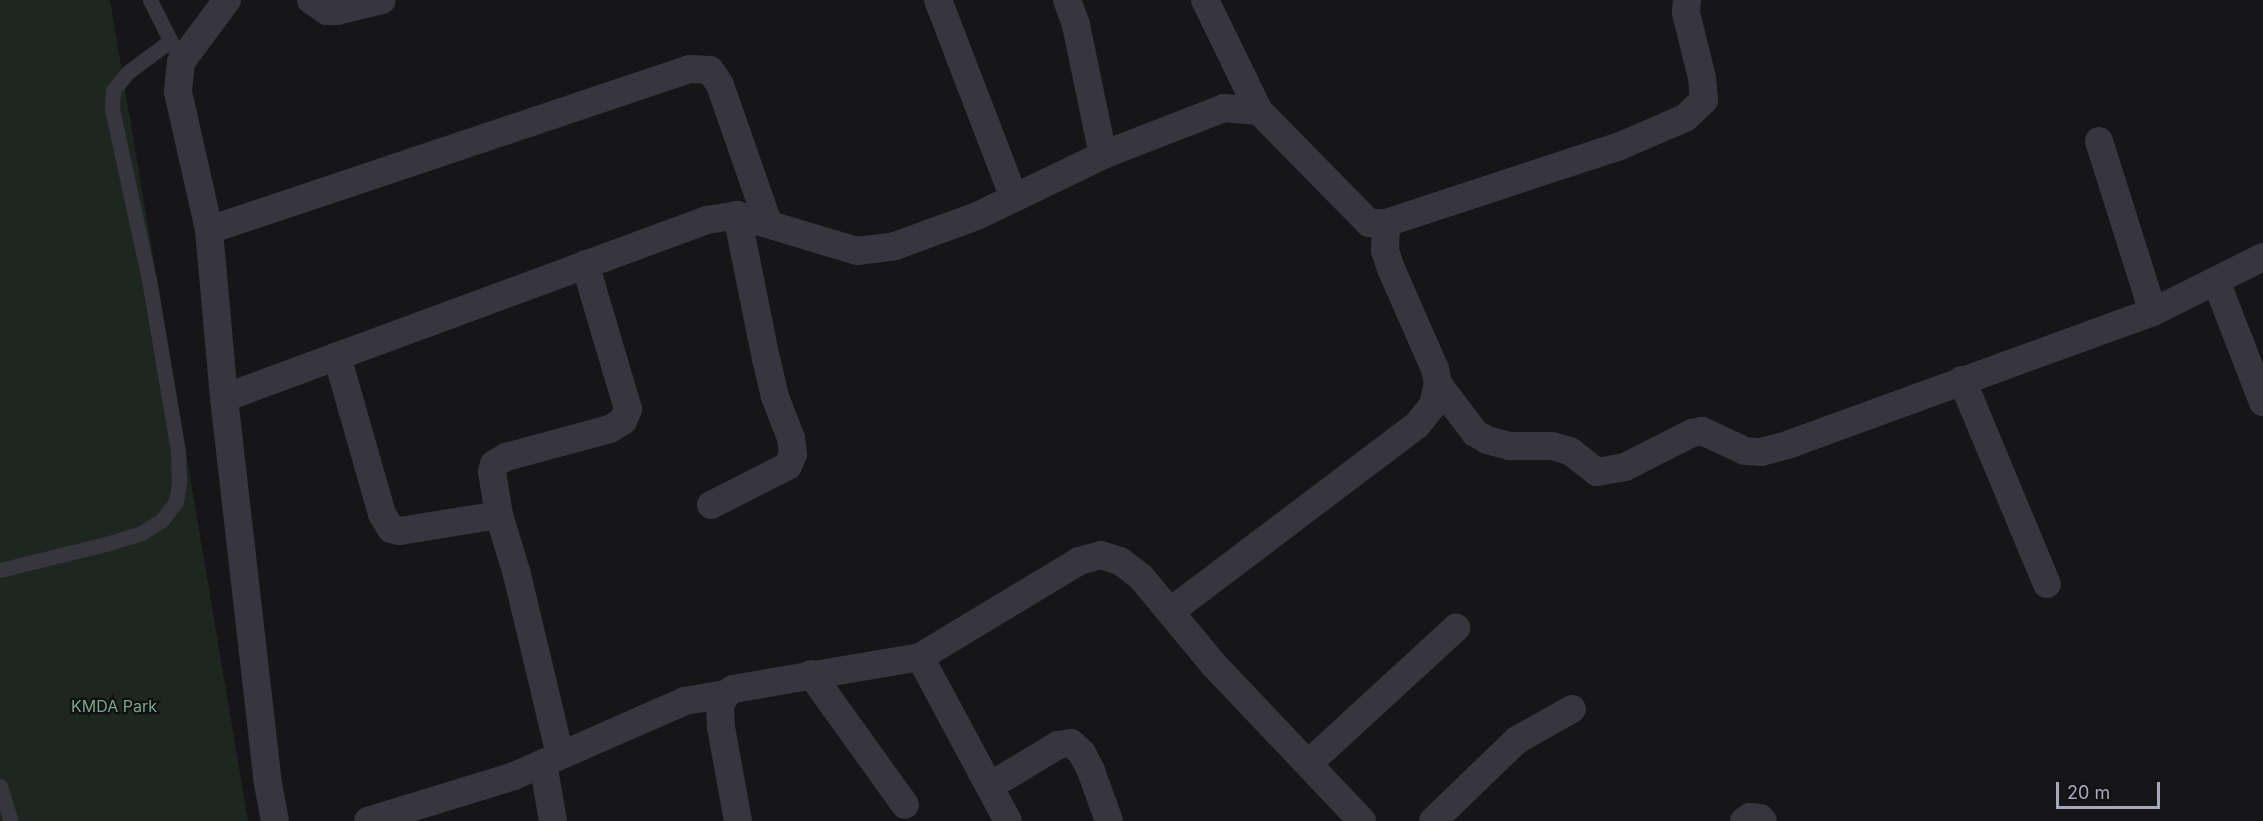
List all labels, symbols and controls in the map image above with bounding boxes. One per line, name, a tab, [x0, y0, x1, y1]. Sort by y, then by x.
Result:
park label: KMDA Park	[71, 696, 157, 716]
scale bar	[2059, 770, 2162, 808]
text: 20 m	[2067, 782, 2110, 803]

